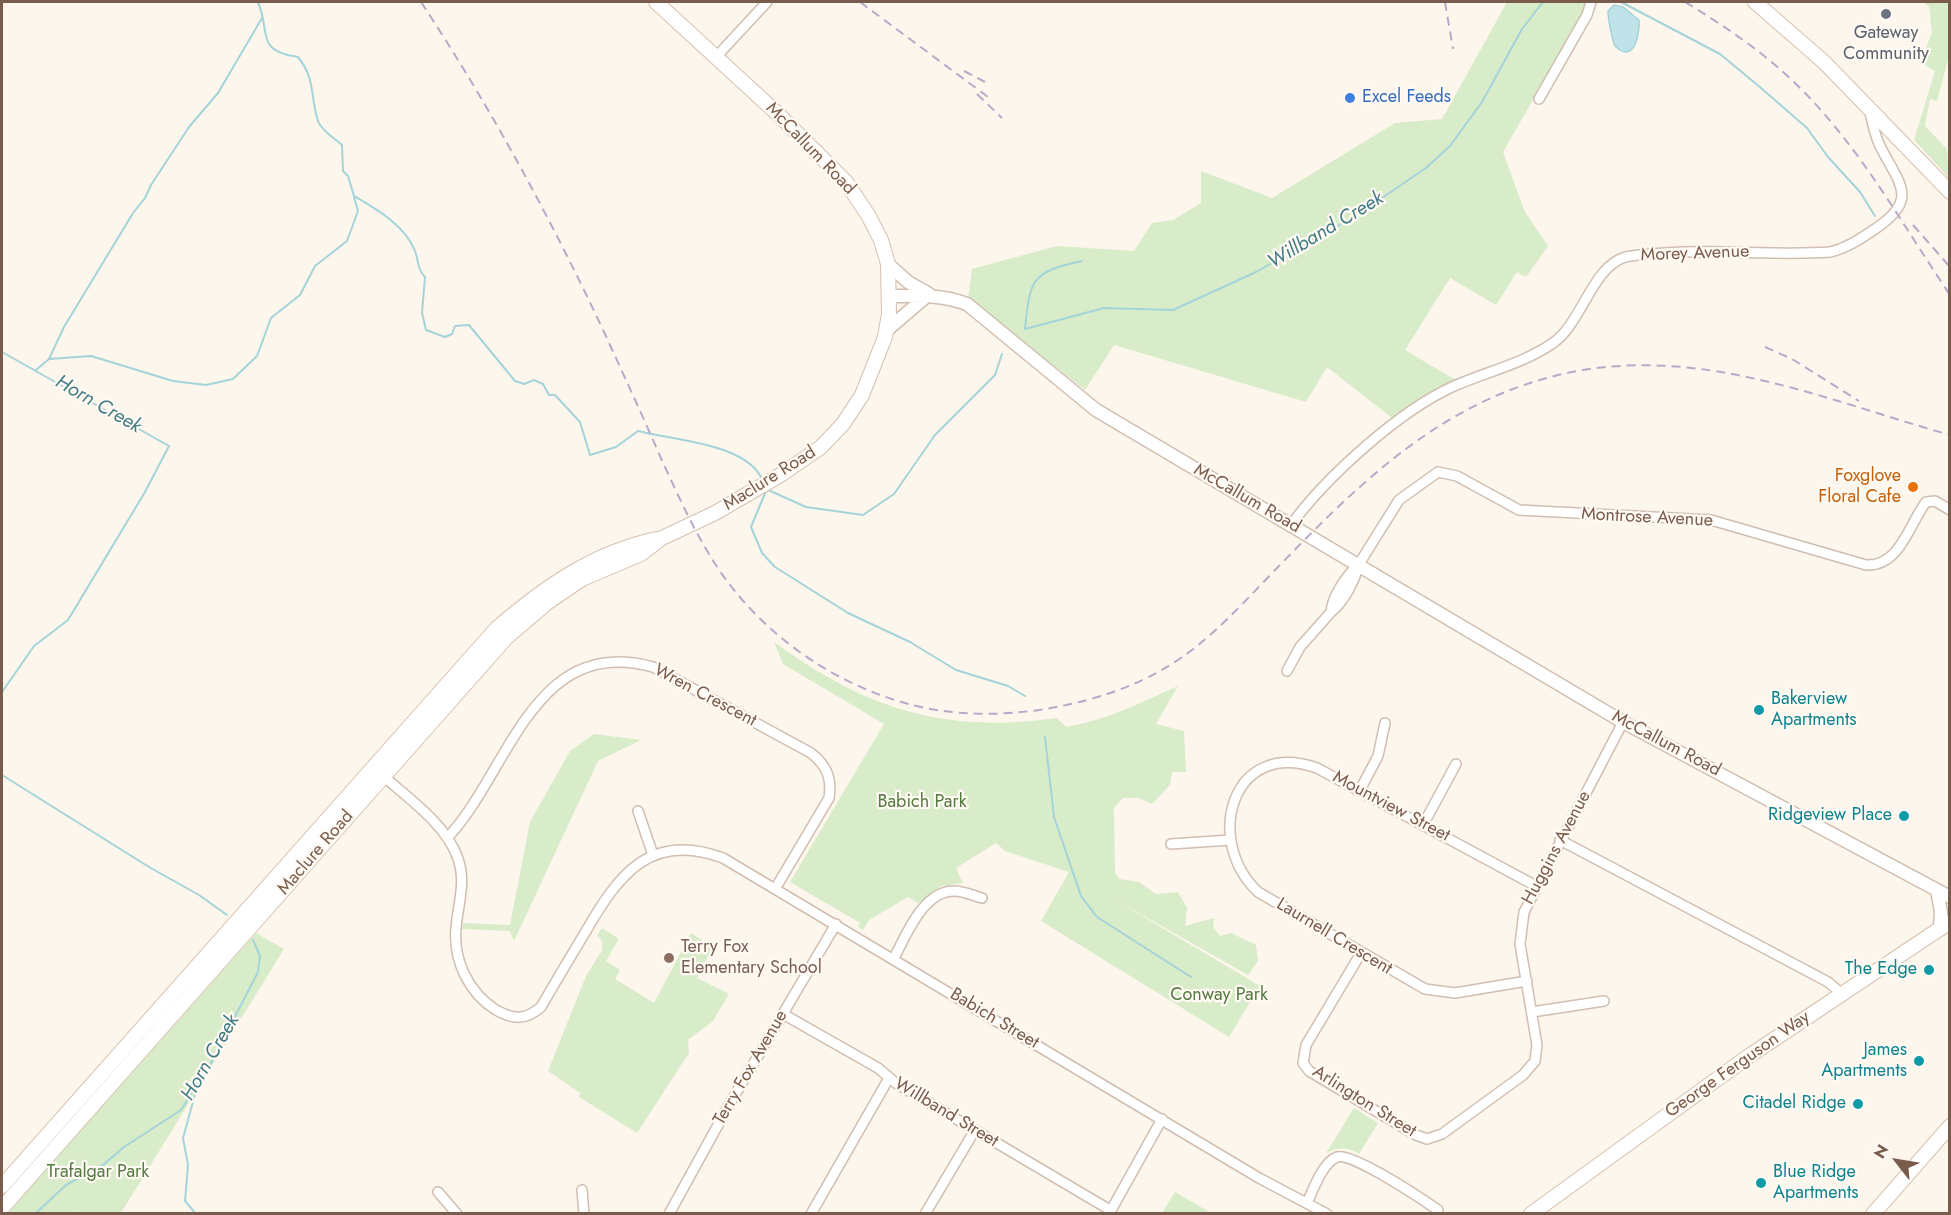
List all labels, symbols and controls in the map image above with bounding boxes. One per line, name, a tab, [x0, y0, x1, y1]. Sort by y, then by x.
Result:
marker: Gateway Community	[1879, 7, 1893, 21]
place label: Gateway Community	[1843, 23, 1929, 66]
place label: Excel Feeds	[1362, 87, 1451, 109]
marker: Excel Feeds	[1343, 91, 1357, 105]
street label: McCallum Road	[760, 98, 860, 200]
water label: Willband Creek	[1264, 187, 1388, 275]
street label: Morey Avenue	[1640, 241, 1750, 267]
water label: Horn Creek	[51, 371, 145, 439]
street label: Maclure Road	[720, 442, 820, 516]
street label: McCallum Road	[1190, 460, 1304, 538]
place label: Foxglove Floral Cafe	[1818, 466, 1901, 508]
marker: Foxglove Floral Cafe	[1906, 480, 1920, 494]
street label: Montrose Avenue	[1581, 504, 1713, 532]
street label: Wren Crescent	[650, 660, 760, 732]
place label: Bakerview Apartments	[1771, 689, 1857, 732]
marker: Bakerview Apartments	[1752, 703, 1766, 717]
street label: McCallum Road	[1608, 706, 1724, 782]
street label: Mountview Street	[1329, 767, 1453, 847]
street label: Huggins Avenue	[1518, 787, 1596, 909]
park label: Babich Park	[877, 792, 967, 814]
place label: Ridgeview Place	[1768, 805, 1892, 827]
street label: Maclure Road	[273, 806, 359, 900]
marker: Ridgeview Place	[1897, 809, 1911, 823]
street label: Laurnell Crescent	[1272, 894, 1396, 980]
place label: Terry Fox Elementary School	[681, 937, 822, 980]
marker: Terry Fox Elementary School	[662, 951, 676, 965]
place label: The Edge	[1845, 959, 1917, 981]
marker: The Edge	[1922, 963, 1936, 977]
street label: Babich Street	[946, 984, 1042, 1054]
park label: Conway Park	[1170, 985, 1268, 1007]
street label: Terry Fox Avenue	[709, 1007, 793, 1129]
street label: George Ferguson Way	[1661, 1007, 1815, 1123]
water label: Horn Creek	[177, 1011, 245, 1105]
place label: James Apartments	[1821, 1040, 1907, 1082]
marker: James Apartments	[1912, 1054, 1926, 1068]
street label: Arlington Street	[1308, 1061, 1420, 1143]
street label: Willband Street	[890, 1073, 1002, 1153]
place label: Citadel Ridge	[1742, 1093, 1846, 1115]
marker: Citadel Ridge	[1851, 1097, 1865, 1111]
north arrow	[1867, 1131, 1927, 1191]
text: N	[1868, 1140, 1894, 1163]
park label: Trafalgar Park	[47, 1162, 149, 1184]
place label: Blue Ridge Apartments	[1773, 1162, 1859, 1204]
marker: Blue Ridge Apartments	[1754, 1176, 1768, 1190]

